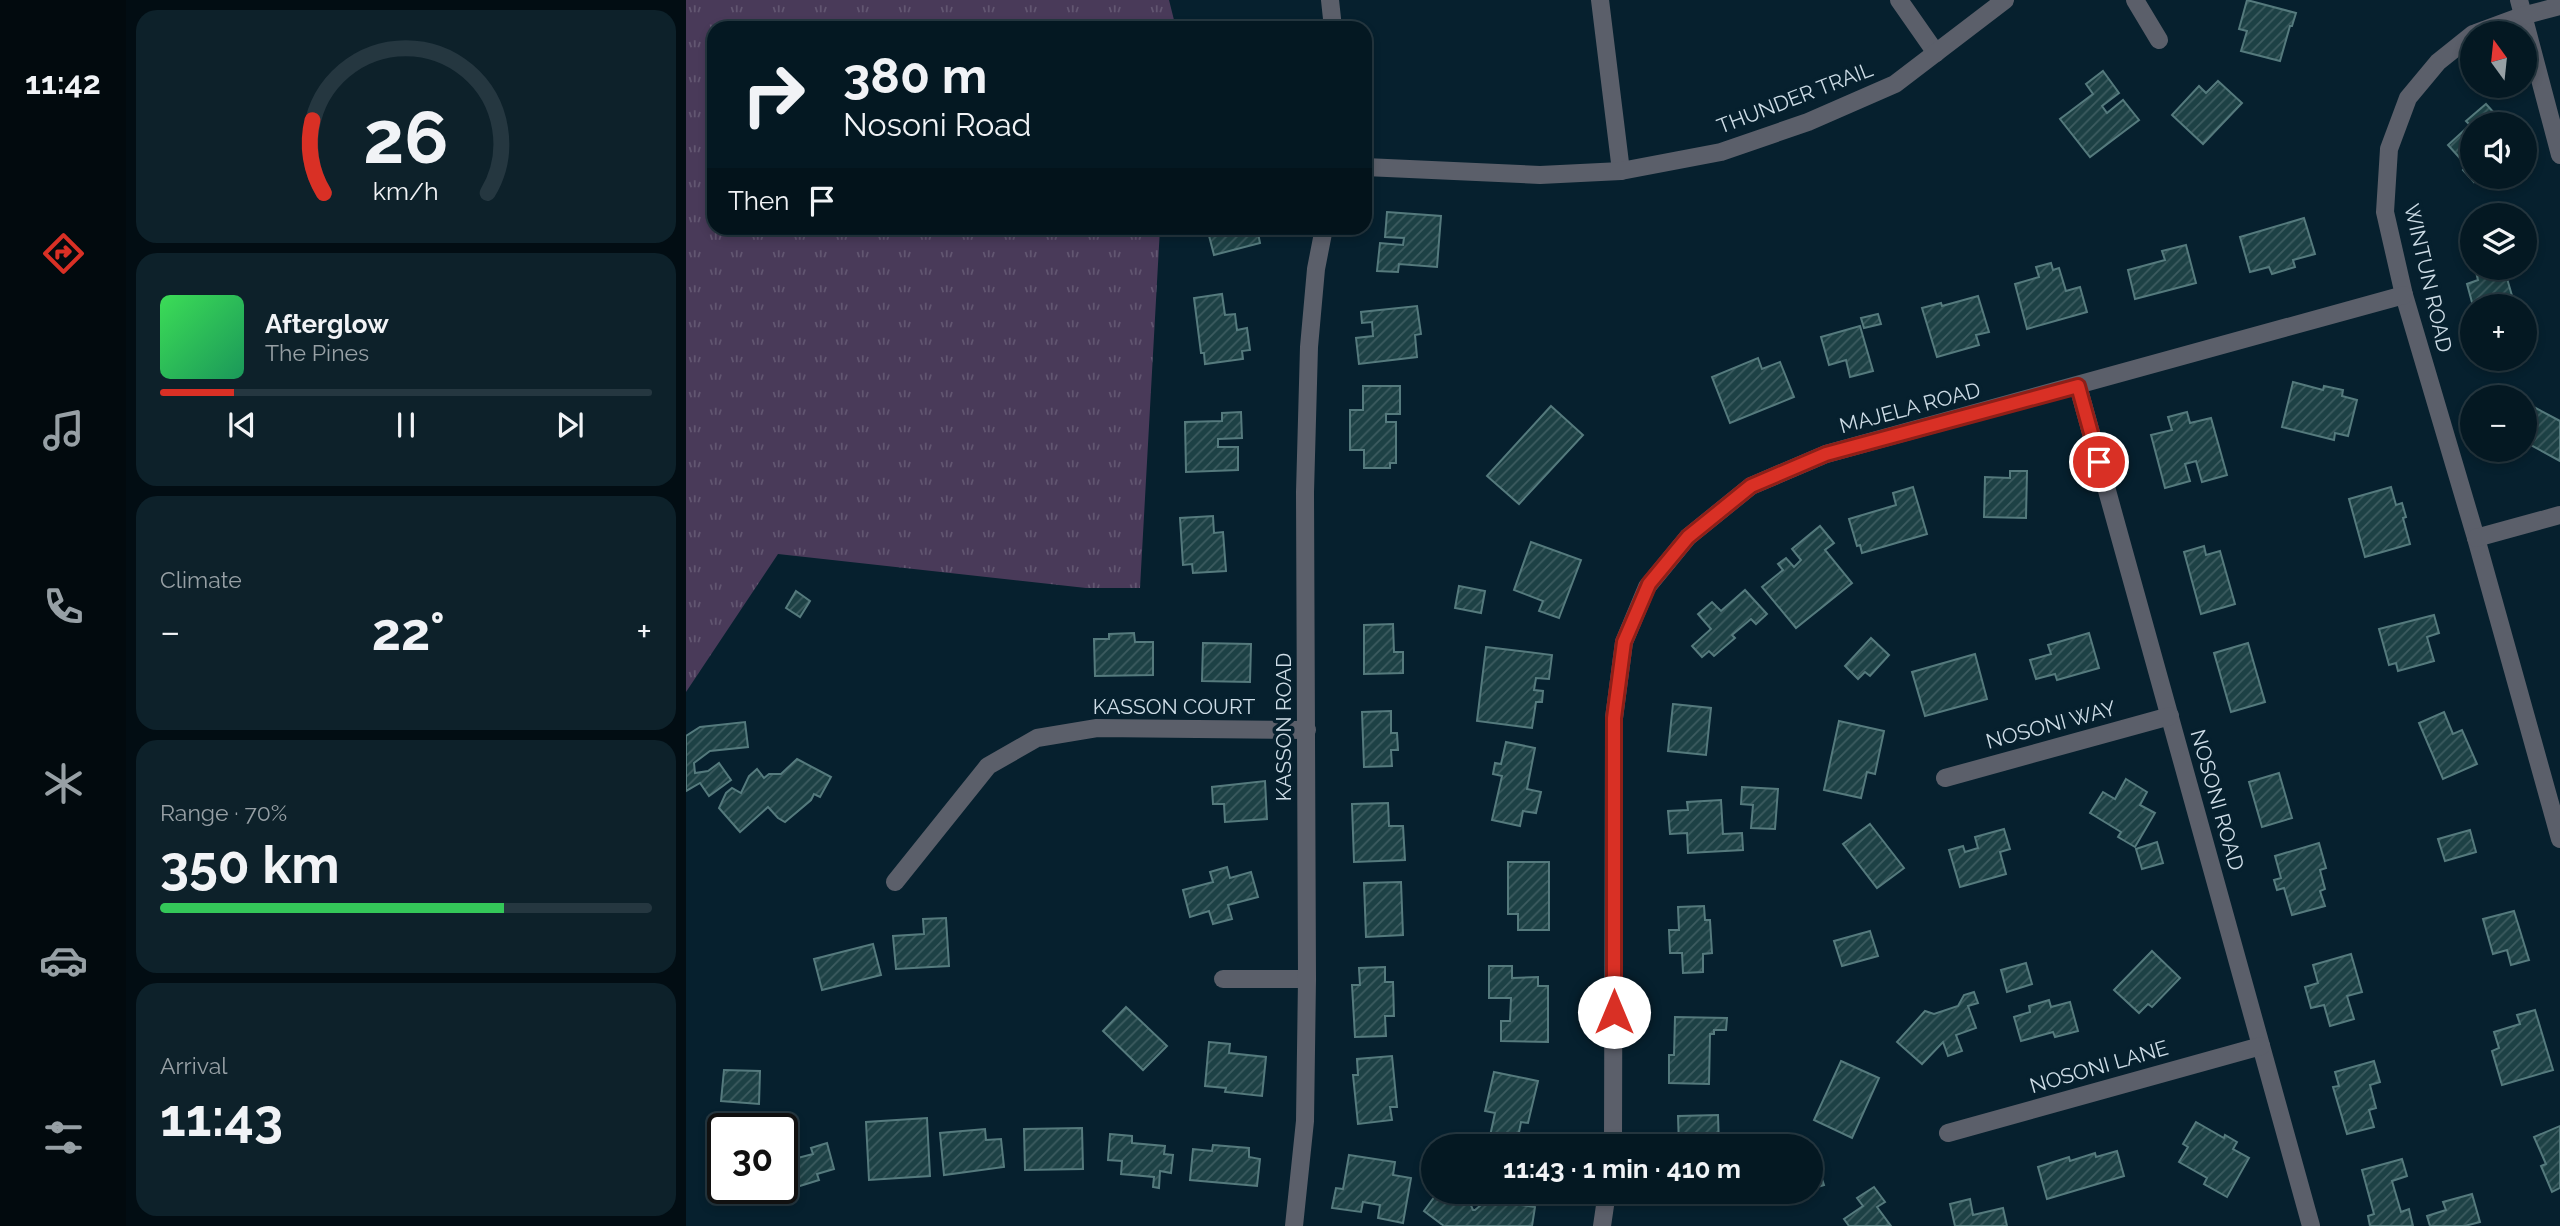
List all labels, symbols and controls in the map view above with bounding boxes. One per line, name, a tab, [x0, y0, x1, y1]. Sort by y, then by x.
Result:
north arrow	[2460, 21, 2538, 98]
map controls	[2460, 21, 2537, 462]
text: 380 m	[843, 47, 987, 104]
icon: right	[728, 49, 819, 140]
street label: THUNDER TRAIL	[1713, 56, 1876, 139]
text: 11:42	[25, 64, 101, 101]
text: 26	[363, 95, 449, 180]
text: Nosoni Road	[843, 106, 1032, 143]
button: sound	[2460, 112, 2537, 189]
text: km/h	[373, 175, 439, 205]
icon: arrive	[803, 182, 841, 220]
text: Then	[728, 186, 789, 216]
street label: WINTUN ROAD	[2399, 201, 2458, 355]
button: layers	[2460, 203, 2537, 280]
icon: directions	[39, 229, 88, 278]
button: +	[2460, 294, 2537, 371]
text: Afterglow	[265, 309, 389, 339]
text: The Pines	[265, 339, 369, 366]
street label: MAJELA ROAD	[1837, 377, 1983, 438]
button: −	[2460, 385, 2537, 462]
icon: music	[39, 406, 88, 455]
icon: previous	[223, 406, 261, 444]
icon: pause	[387, 406, 425, 444]
icon: next	[551, 406, 589, 444]
pin	[2069, 432, 2129, 492]
icon: arrive	[2080, 443, 2118, 481]
text: Climate	[160, 566, 242, 593]
icon: phone	[39, 582, 88, 631]
text: 22°	[372, 601, 445, 662]
text: −	[160, 609, 180, 654]
text: +	[636, 609, 652, 654]
street label: KASSON ROAD	[1271, 653, 1296, 801]
street label: KASSON COURT	[1093, 694, 1255, 719]
street label: NOSONI WAY	[1983, 695, 2119, 754]
street label: NOSONI ROAD	[2185, 727, 2250, 873]
icon: climate	[39, 759, 88, 808]
text: Range · 70%	[160, 799, 287, 826]
text: 350 km	[160, 834, 340, 895]
icon: car	[39, 936, 88, 985]
position arrow	[1577, 975, 1651, 1049]
street label: NOSONI LANE	[2027, 1035, 2171, 1098]
text: Arrival	[160, 1052, 227, 1079]
text: 11:43	[160, 1087, 283, 1148]
icon: filters	[39, 1113, 88, 1162]
speed limit sign: 30	[707, 1113, 798, 1204]
text: 11:43 · 1 min · 410 m	[1503, 1154, 1741, 1184]

